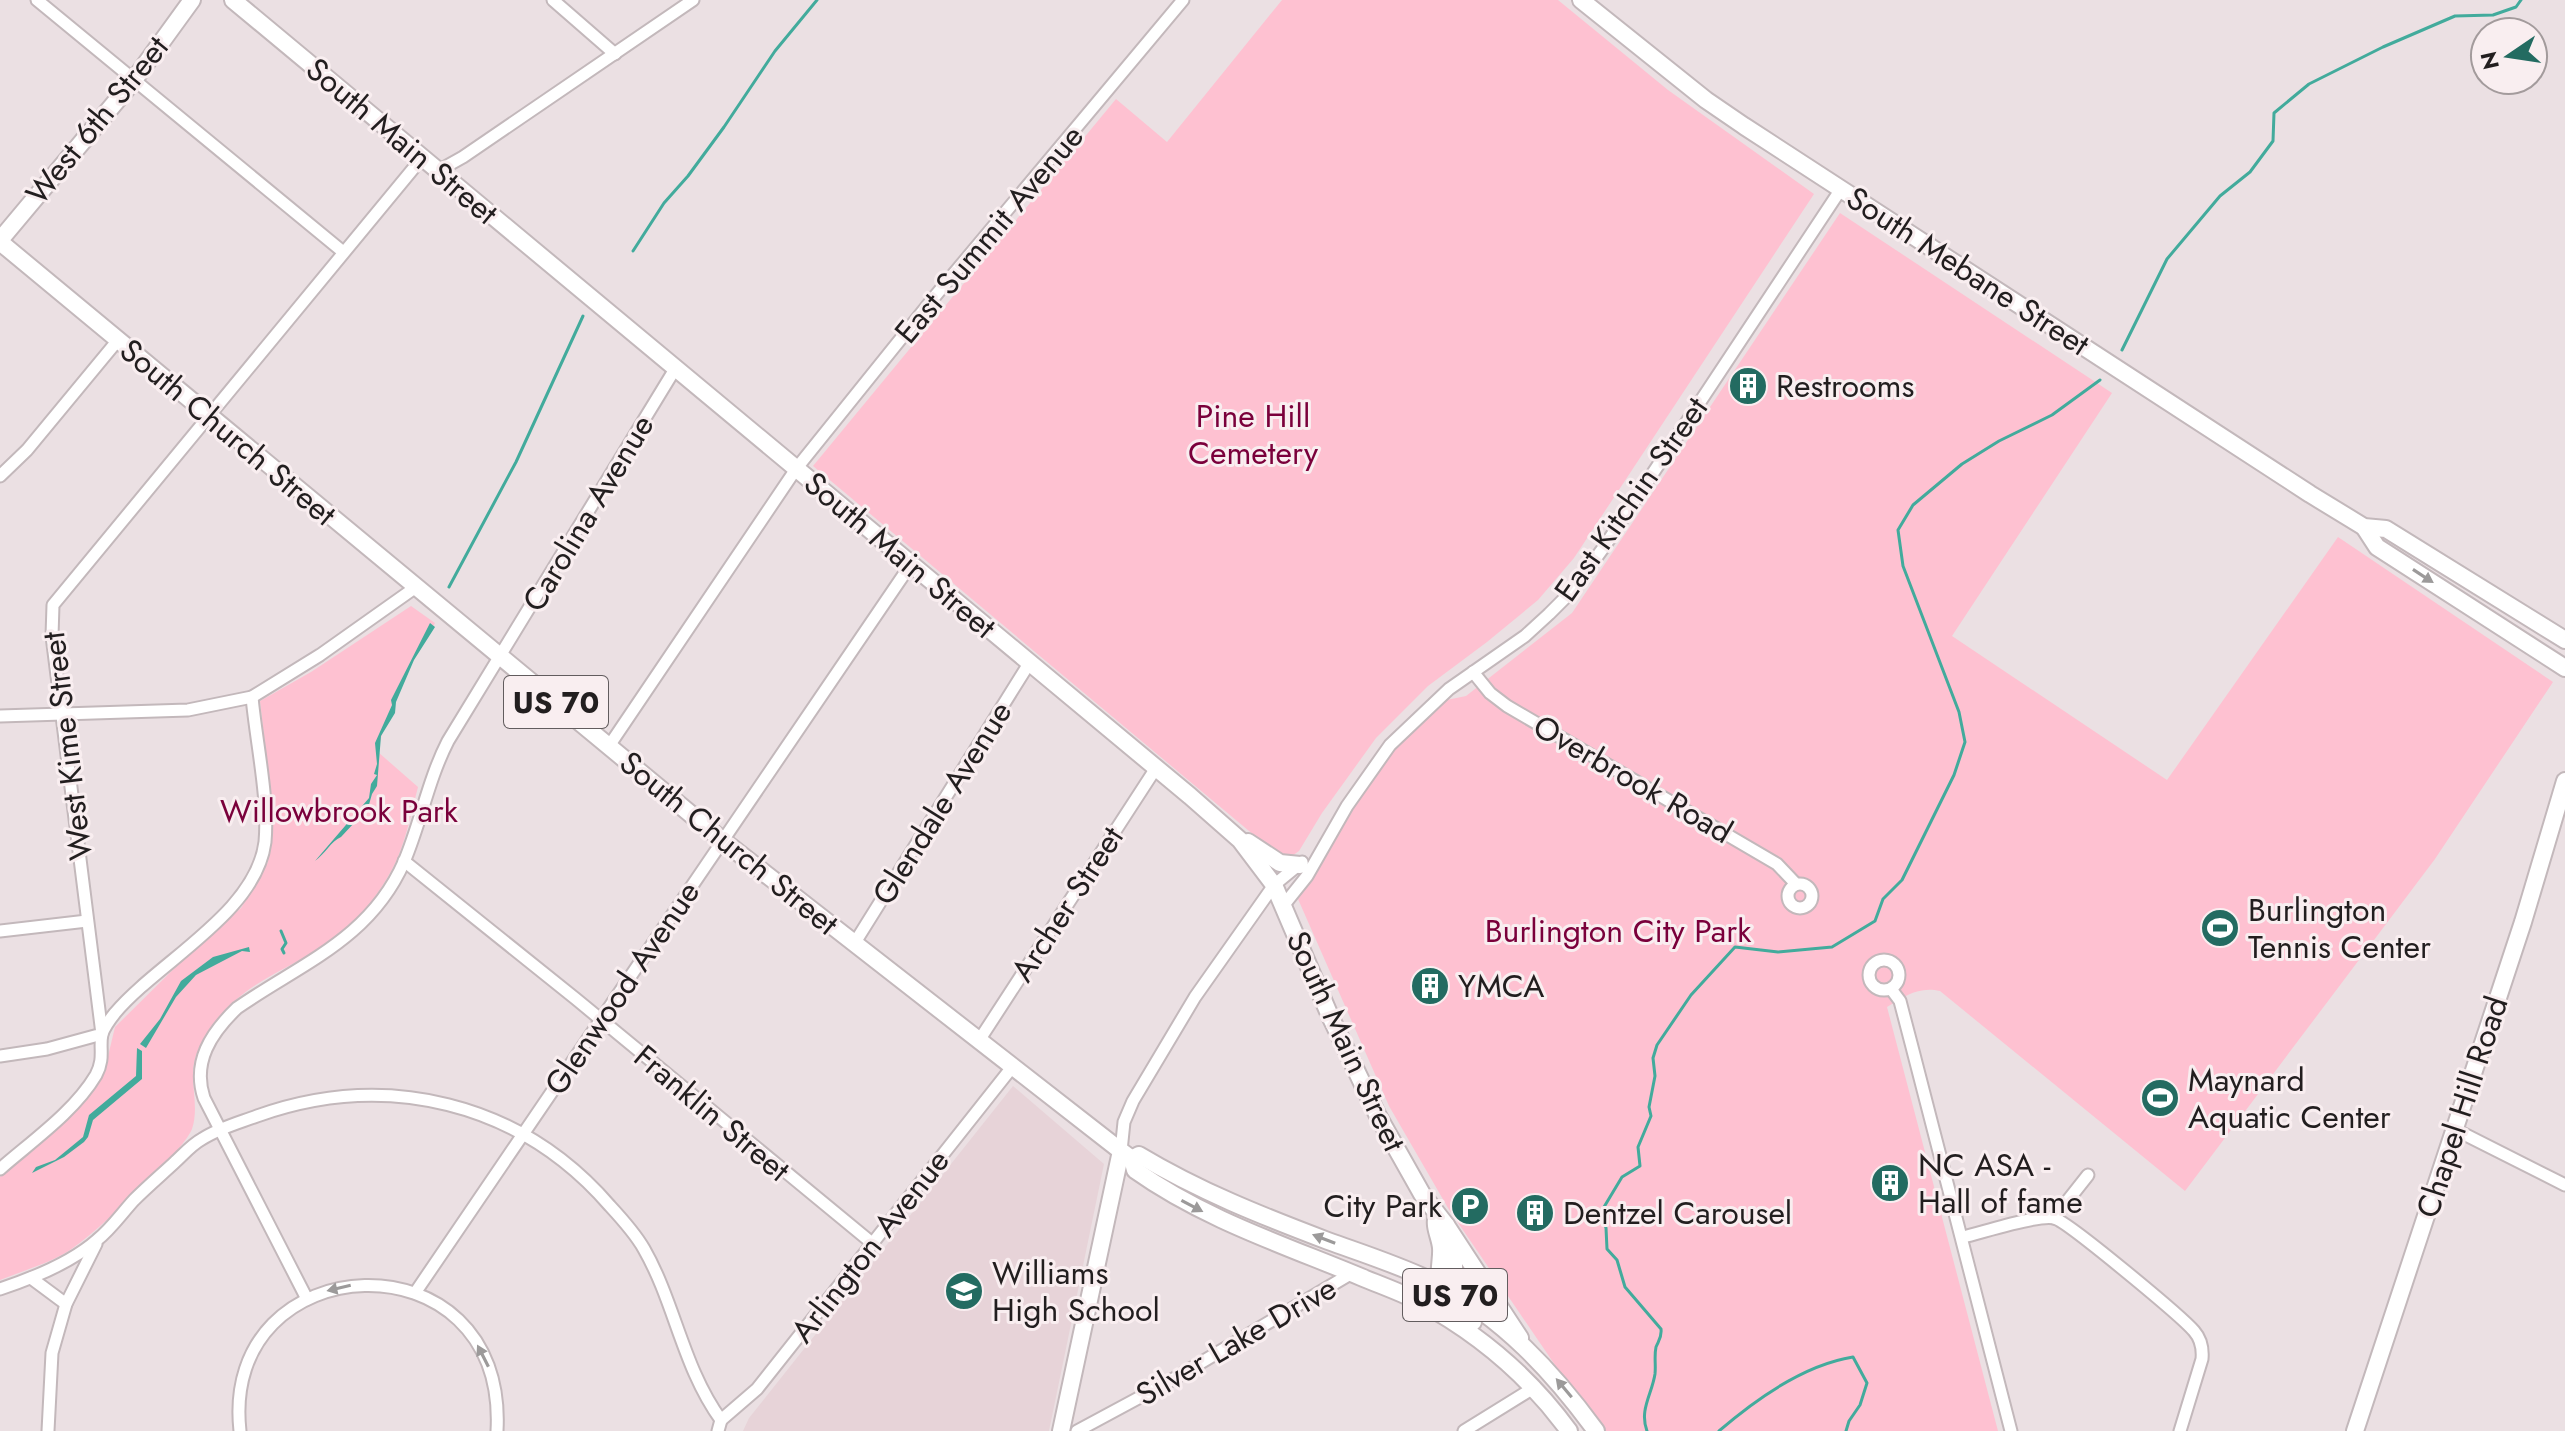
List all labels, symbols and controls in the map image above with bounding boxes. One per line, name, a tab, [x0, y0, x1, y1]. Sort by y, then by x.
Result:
north arrow	[2469, 16, 2549, 96]
street label: West 6th Street	[15, 26, 179, 214]
street label: South Main Street	[296, 47, 508, 235]
text: N	[2472, 48, 2507, 73]
street label: East Summit Avenue	[884, 115, 1094, 353]
street label: South Mebane Street	[1838, 175, 2099, 367]
street label: South Church Street	[110, 328, 346, 537]
place label: Restrooms	[1776, 363, 1914, 409]
building icon: Restrooms	[1727, 365, 1769, 407]
street label: East Kitchin Street	[1543, 387, 1719, 611]
park label: Pine Hill Cemetery	[1188, 393, 1319, 476]
street label: Carolina Avenue	[511, 406, 665, 620]
street label: South Main Street	[794, 461, 1006, 649]
one-way arrow	[2412, 569, 2433, 584]
street label: West Kime Street	[30, 629, 104, 863]
road number: US 70	[504, 676, 608, 728]
street label: Glendale Avenue	[861, 692, 1023, 914]
street label: Overbrook Road	[1525, 703, 1741, 855]
street label: South Church Street	[610, 740, 849, 946]
park label: Willowbrook Park	[220, 788, 459, 834]
street label: Archer Street	[999, 817, 1135, 991]
street label: Glenwood Avenue	[533, 872, 711, 1104]
place label: Burlington Tennis Center	[2248, 887, 2431, 970]
sports icon: Burlington Tennis Center	[2199, 907, 2241, 949]
park label: Burlington City Park	[1485, 908, 1752, 954]
street label: South Main Street	[1275, 923, 1417, 1159]
place label: YMCA	[1458, 963, 1544, 1009]
building icon: YMCA	[1409, 965, 1451, 1007]
street label: Chapel Hill Road	[2405, 990, 2519, 1224]
street label: Franklin Street	[624, 1034, 800, 1192]
place label: Maynard Aquatic Center	[2188, 1057, 2391, 1140]
sports icon: Maynard Aquatic Center	[2139, 1077, 2181, 1119]
street label: Arlington Avenue	[780, 1140, 960, 1352]
place label: NC ASA - Hall of fame	[1918, 1142, 2083, 1225]
building icon: NC ASA - Hall of fame	[1869, 1162, 1911, 1204]
place label: City Park	[1323, 1183, 1443, 1229]
parking icon: City Park	[1449, 1185, 1491, 1227]
place label: Dentzel Carousel	[1563, 1190, 1792, 1236]
building icon: Dentzel Carousel	[1514, 1192, 1556, 1234]
one-way arrow	[1180, 1199, 1203, 1212]
one-way arrow	[1312, 1233, 1336, 1245]
place label: Williams High School	[992, 1250, 1160, 1333]
street label: Silver Lake Drive	[1127, 1265, 1345, 1417]
road number: US 70	[1403, 1269, 1507, 1321]
school or university icon: Williams High School	[943, 1270, 985, 1312]
one-way arrow	[326, 1282, 351, 1295]
one-way arrow	[476, 1344, 490, 1367]
one-way arrow	[1556, 1379, 1573, 1399]

